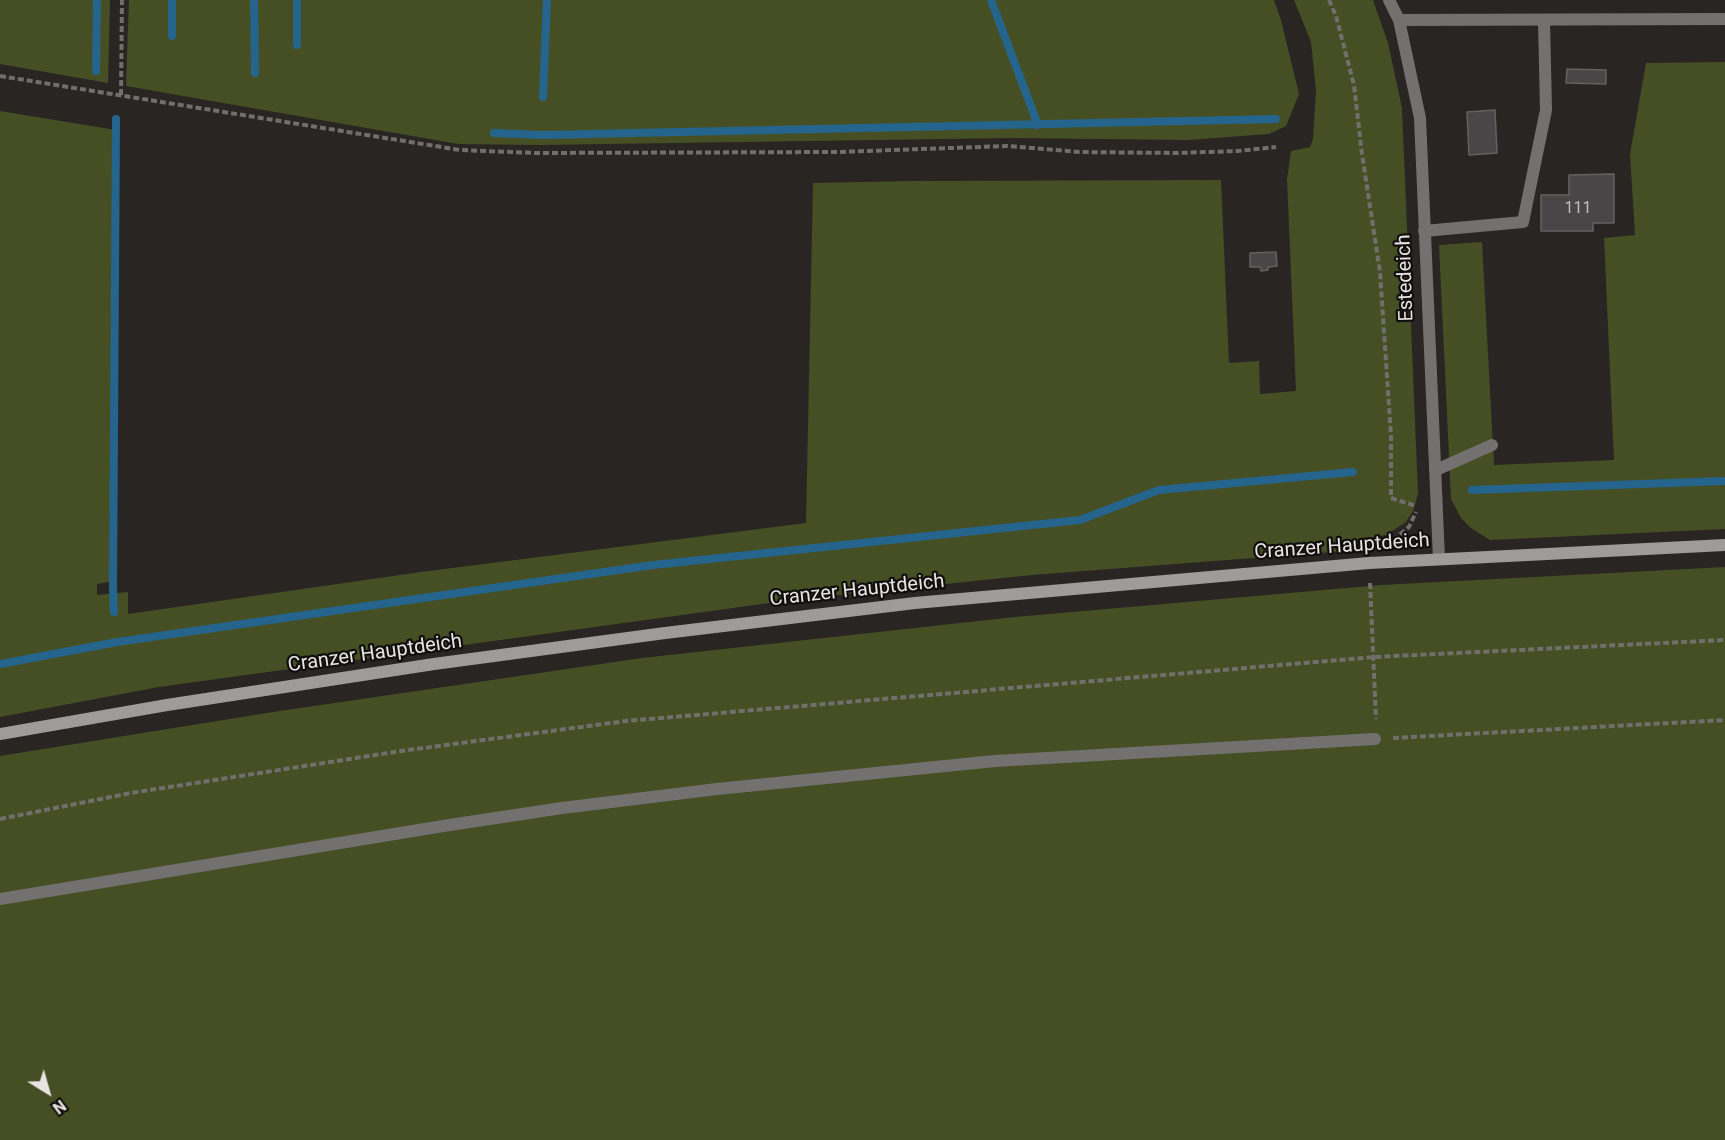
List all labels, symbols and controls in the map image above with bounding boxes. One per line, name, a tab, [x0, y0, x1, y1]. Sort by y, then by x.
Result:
house number: 111	[1565, 199, 1591, 219]
street label: Estedeich	[1392, 234, 1420, 322]
street label: Cranzer Hauptdeich	[1254, 529, 1430, 565]
street label: Cranzer Hauptdeich	[768, 570, 946, 612]
street label: Cranzer Hauptdeich	[286, 630, 464, 678]
north arrow	[18, 1062, 78, 1122]
text: N	[49, 1096, 69, 1118]

